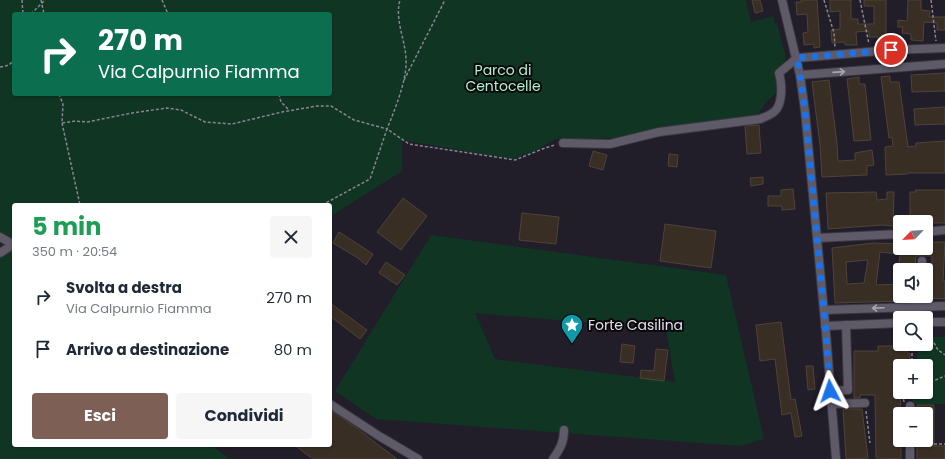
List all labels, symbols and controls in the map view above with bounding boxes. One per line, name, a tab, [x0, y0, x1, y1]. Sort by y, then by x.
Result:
text: 270 m	[98, 21, 183, 60]
icon: right	[32, 28, 84, 80]
pin	[874, 33, 908, 67]
icon: arrive	[880, 39, 902, 61]
text: Via Calpurnio Fiamma	[98, 59, 300, 84]
park label: Parco di Centocelle	[465, 60, 541, 96]
one-way arrow	[832, 68, 845, 75]
text: 5 min	[32, 210, 101, 243]
north arrow	[893, 215, 933, 255]
map controls	[893, 215, 933, 447]
button: close	[270, 216, 312, 258]
text: 350 m · 20:54	[32, 242, 117, 261]
button: sound	[893, 263, 933, 303]
text: Svolta a destra	[66, 277, 182, 298]
icon: right	[32, 286, 54, 308]
text: 270 m	[266, 287, 312, 308]
text: Via Calpurnio Fiamma	[66, 299, 212, 318]
one-way arrow	[872, 304, 885, 312]
button: search	[893, 311, 933, 351]
place icon: Forte Casilina	[559, 312, 585, 345]
place label: Forte Casilina	[588, 315, 683, 335]
icon: arrive	[32, 338, 54, 360]
text: Arrivo a destinazione	[66, 339, 229, 360]
text: 80 m	[274, 339, 312, 360]
button: +	[893, 359, 933, 399]
position arrow	[809, 370, 851, 412]
button: Esci	[32, 393, 168, 439]
button: Condividi	[176, 393, 312, 439]
button: −	[893, 407, 933, 447]

